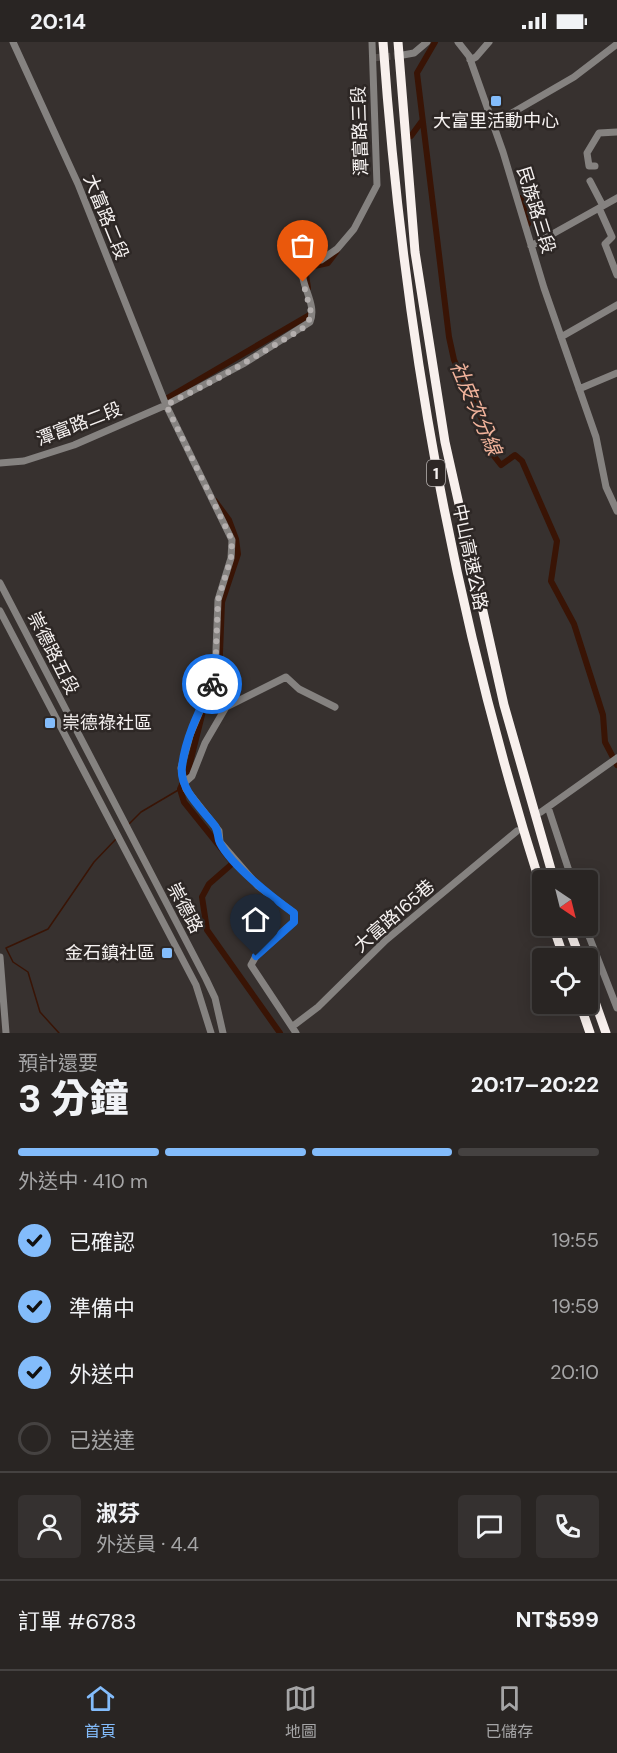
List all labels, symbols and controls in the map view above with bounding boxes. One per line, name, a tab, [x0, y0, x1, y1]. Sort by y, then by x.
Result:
text: 20:14	[30, 7, 86, 36]
street label: 潭富路三段	[346, 86, 374, 176]
marker: 大富里活動中心	[489, 94, 503, 108]
place label: 大富里活動中心	[433, 109, 559, 133]
street label: 民族路三段	[511, 163, 561, 257]
street label: 大富路二段	[78, 171, 134, 263]
pin	[277, 220, 328, 282]
icon: bag	[286, 229, 319, 262]
water label: 社皮次分線	[444, 357, 508, 461]
street label: 潭富路二段	[33, 397, 125, 451]
road number: 1	[427, 460, 445, 486]
street label: 中山高速公路	[447, 502, 493, 612]
street label: 崇德路五段	[22, 607, 84, 699]
courier	[182, 654, 242, 714]
icon: bike	[196, 668, 229, 701]
place label: 崇德祿社區	[62, 711, 152, 735]
marker: 崇德祿社區	[43, 716, 57, 730]
north arrow	[532, 870, 598, 936]
map controls	[532, 870, 598, 1014]
street label: 大富路165巷	[349, 874, 439, 958]
street label: 崇德路	[162, 879, 208, 937]
pin	[230, 894, 281, 956]
icon: home	[239, 903, 272, 936]
place label: 金石鎮社區	[65, 941, 155, 965]
marker: 金石鎮社區	[160, 946, 174, 960]
button: locate	[532, 948, 598, 1014]
text: 預計還要	[18, 1050, 98, 1076]
text: 20:17–20:22	[471, 1070, 599, 1099]
text: 3 分鐘	[18, 1073, 129, 1124]
text: 外送中 · 410 m	[18, 1168, 148, 1194]
icon: check	[18, 1224, 51, 1257]
text: 19:55	[552, 1227, 599, 1253]
text: 已確認	[69, 1228, 135, 1257]
icon: check	[18, 1290, 51, 1323]
text: 19:59	[552, 1293, 599, 1319]
text: 準備中	[69, 1294, 135, 1323]
icon: check	[18, 1356, 51, 1389]
text: 20:10	[550, 1359, 599, 1385]
text: 外送中	[69, 1360, 135, 1389]
text: 已送達	[69, 1426, 135, 1455]
button: person	[18, 1495, 81, 1558]
button: chat	[458, 1495, 521, 1558]
button: phone	[536, 1495, 599, 1558]
text: 淑芬	[96, 1499, 140, 1528]
text: 外送員 · 4.4	[96, 1531, 199, 1557]
text: NT$599	[516, 1605, 599, 1634]
text: 訂單 #6783	[18, 1607, 137, 1636]
tab: 首頁	[84, 1682, 117, 1742]
tab: 地圖	[284, 1682, 317, 1742]
tab: 已儲存	[485, 1682, 533, 1742]

